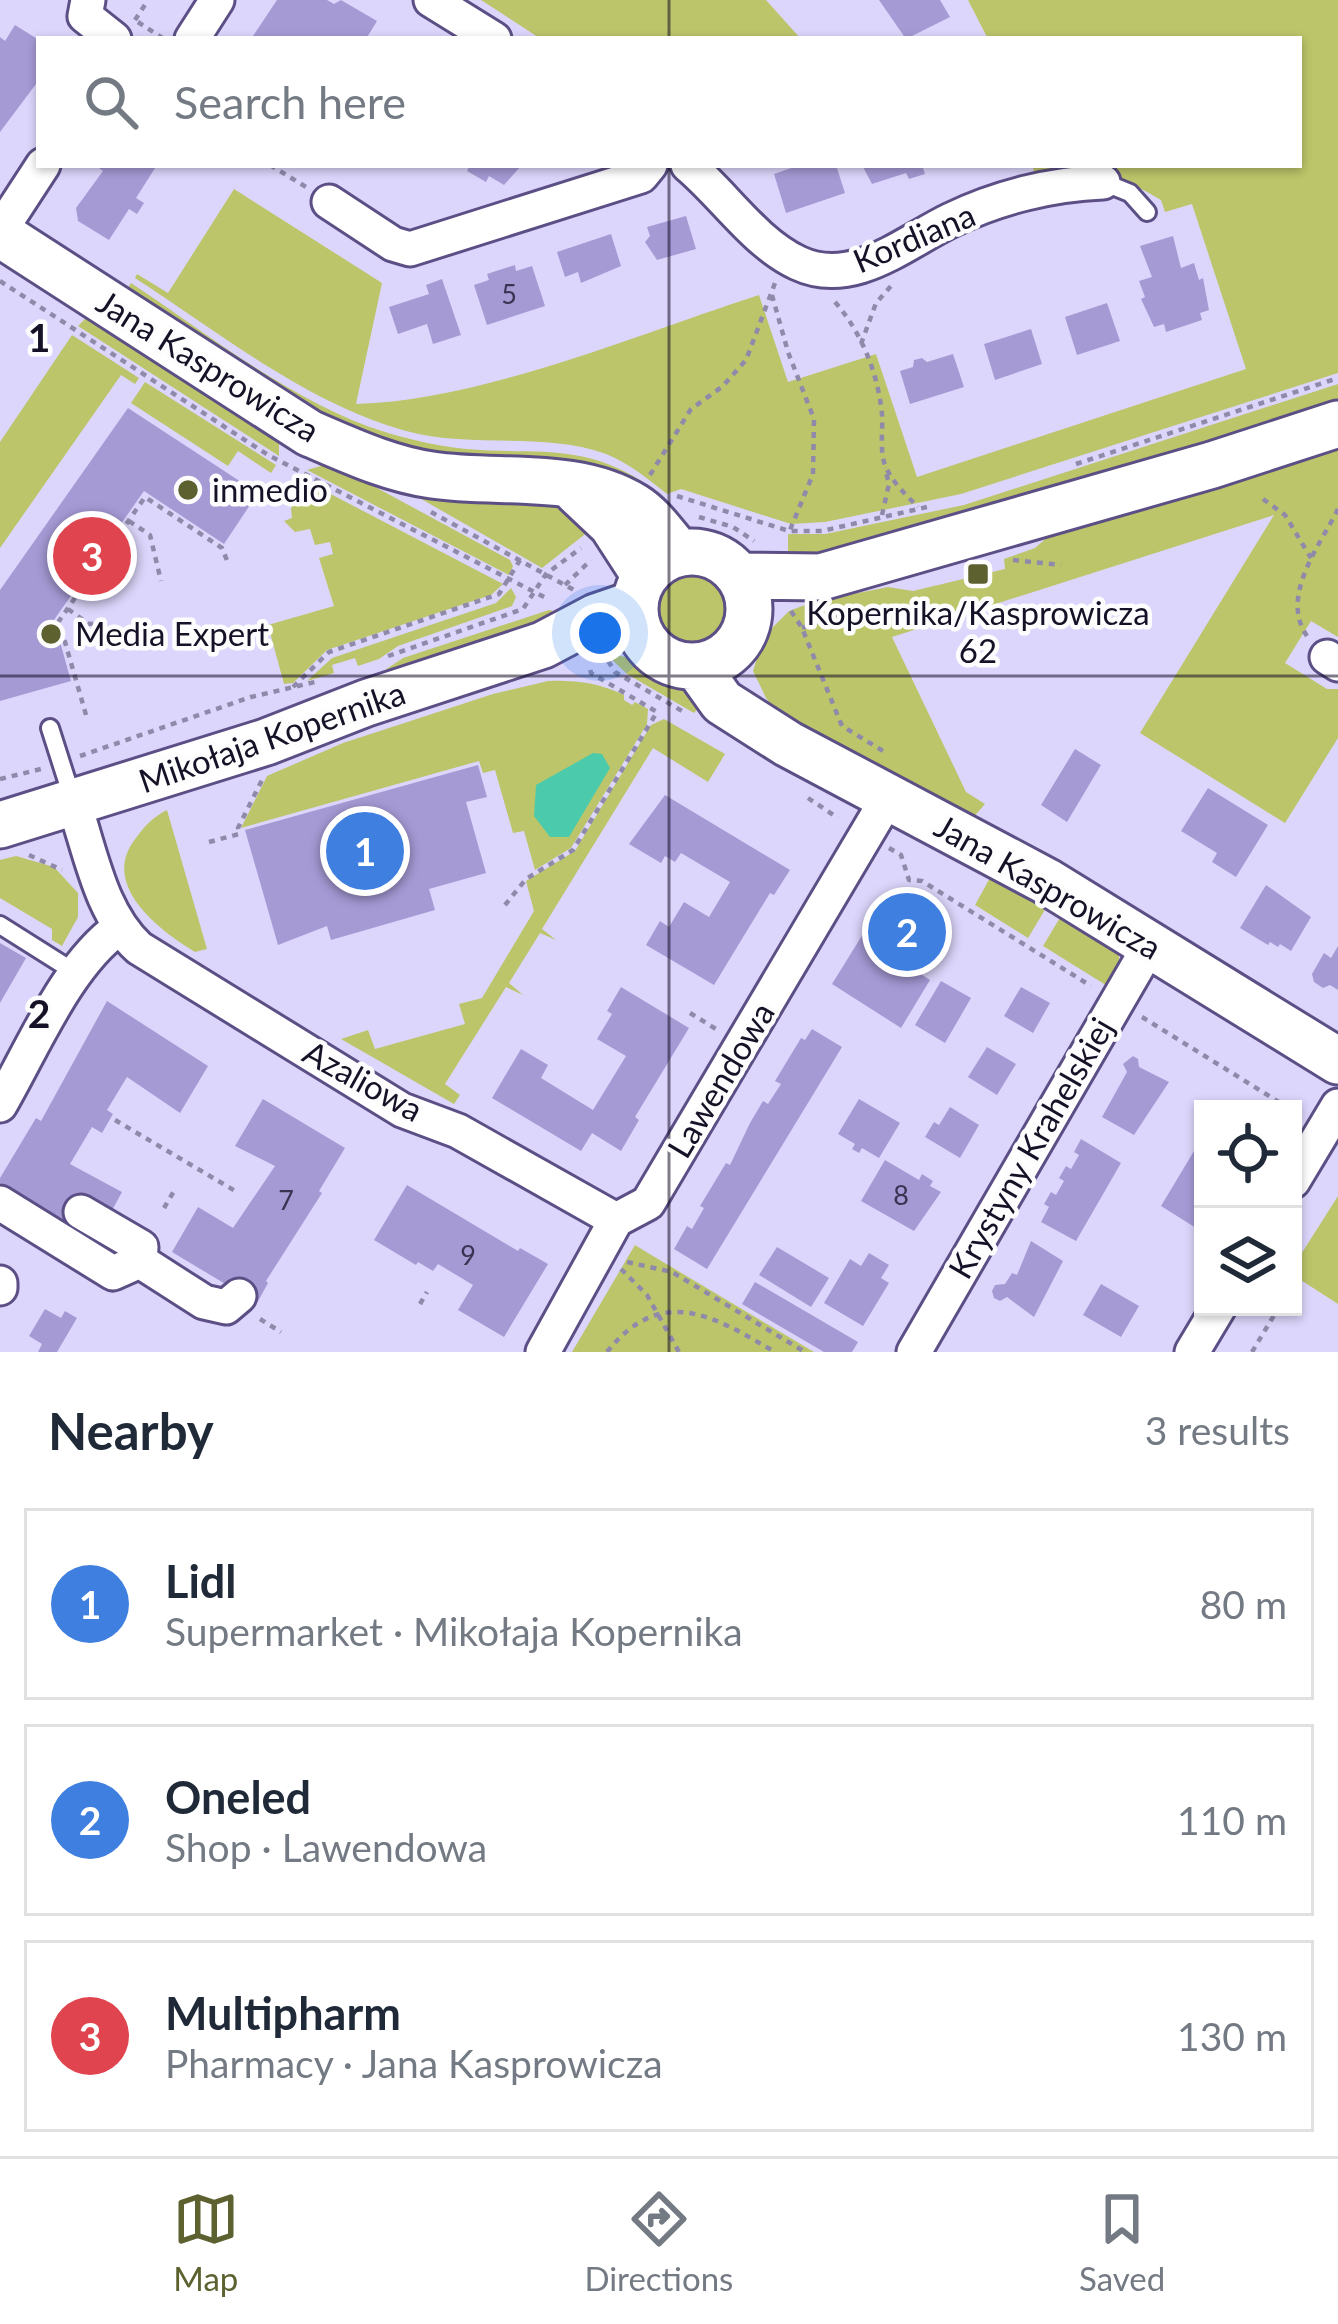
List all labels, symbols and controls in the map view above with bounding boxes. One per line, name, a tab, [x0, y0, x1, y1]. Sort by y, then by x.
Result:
search box	[36, 36, 1302, 168]
icon: search	[78, 69, 144, 135]
text: Search here	[174, 75, 406, 129]
street label: Kordiana	[847, 194, 980, 281]
house number: 5	[501, 277, 517, 310]
street label: Jana Kasprowicza	[90, 281, 327, 450]
text: 1	[28, 314, 50, 360]
place label: inmedio	[212, 469, 328, 509]
marker: inmedio	[175, 477, 201, 503]
pin: 3	[53, 511, 131, 601]
marker: Kopernika/Kasprowicza 62	[965, 561, 991, 587]
place label: Kopernika/Kasprowicza 62	[806, 592, 1150, 670]
your location	[570, 603, 630, 663]
place label: Media Expert	[75, 613, 269, 653]
marker: Media Expert	[38, 621, 64, 647]
street label: Mikołaja Kopernika	[133, 672, 410, 800]
street label: Jana Kasprowicza	[928, 805, 1169, 967]
pin: 1	[326, 806, 404, 896]
pin: 2	[868, 887, 946, 977]
text: 2	[28, 990, 50, 1036]
street label: Lawendowa	[658, 995, 782, 1164]
street label: Krystyny Krahelskiej	[939, 1010, 1121, 1285]
street label: Azaliowa	[297, 1031, 430, 1129]
map controls	[1194, 1100, 1302, 1316]
button: locate	[1194, 1100, 1302, 1208]
house number: 8	[893, 1178, 909, 1211]
house number: 7	[278, 1183, 294, 1216]
button: layers	[1194, 1208, 1302, 1316]
house number: 9	[460, 1238, 476, 1271]
text: Nearby	[48, 1400, 214, 1461]
text: 3 results	[1145, 1407, 1290, 1453]
text: Lidl	[165, 1554, 237, 1608]
text: 1	[79, 1581, 101, 1627]
text: 80 m	[1200, 1581, 1287, 1627]
text: Supermarket · Mikołaja Kopernika	[165, 1608, 743, 1654]
text: Oneled	[165, 1770, 311, 1824]
text: 2	[79, 1797, 101, 1843]
text: 110 m	[1177, 1797, 1287, 1843]
text: Shop · Lawendowa	[165, 1824, 487, 1870]
text: Multipharm	[165, 1986, 401, 2040]
text: 3	[79, 2013, 101, 2059]
text: 130 m	[1177, 2013, 1287, 2059]
text: Pharmacy · Jana Kasprowicza	[165, 2040, 663, 2086]
tab: Map	[173, 2186, 239, 2298]
tab: Directions	[584, 2186, 733, 2298]
tab: Saved	[1079, 2186, 1165, 2298]

